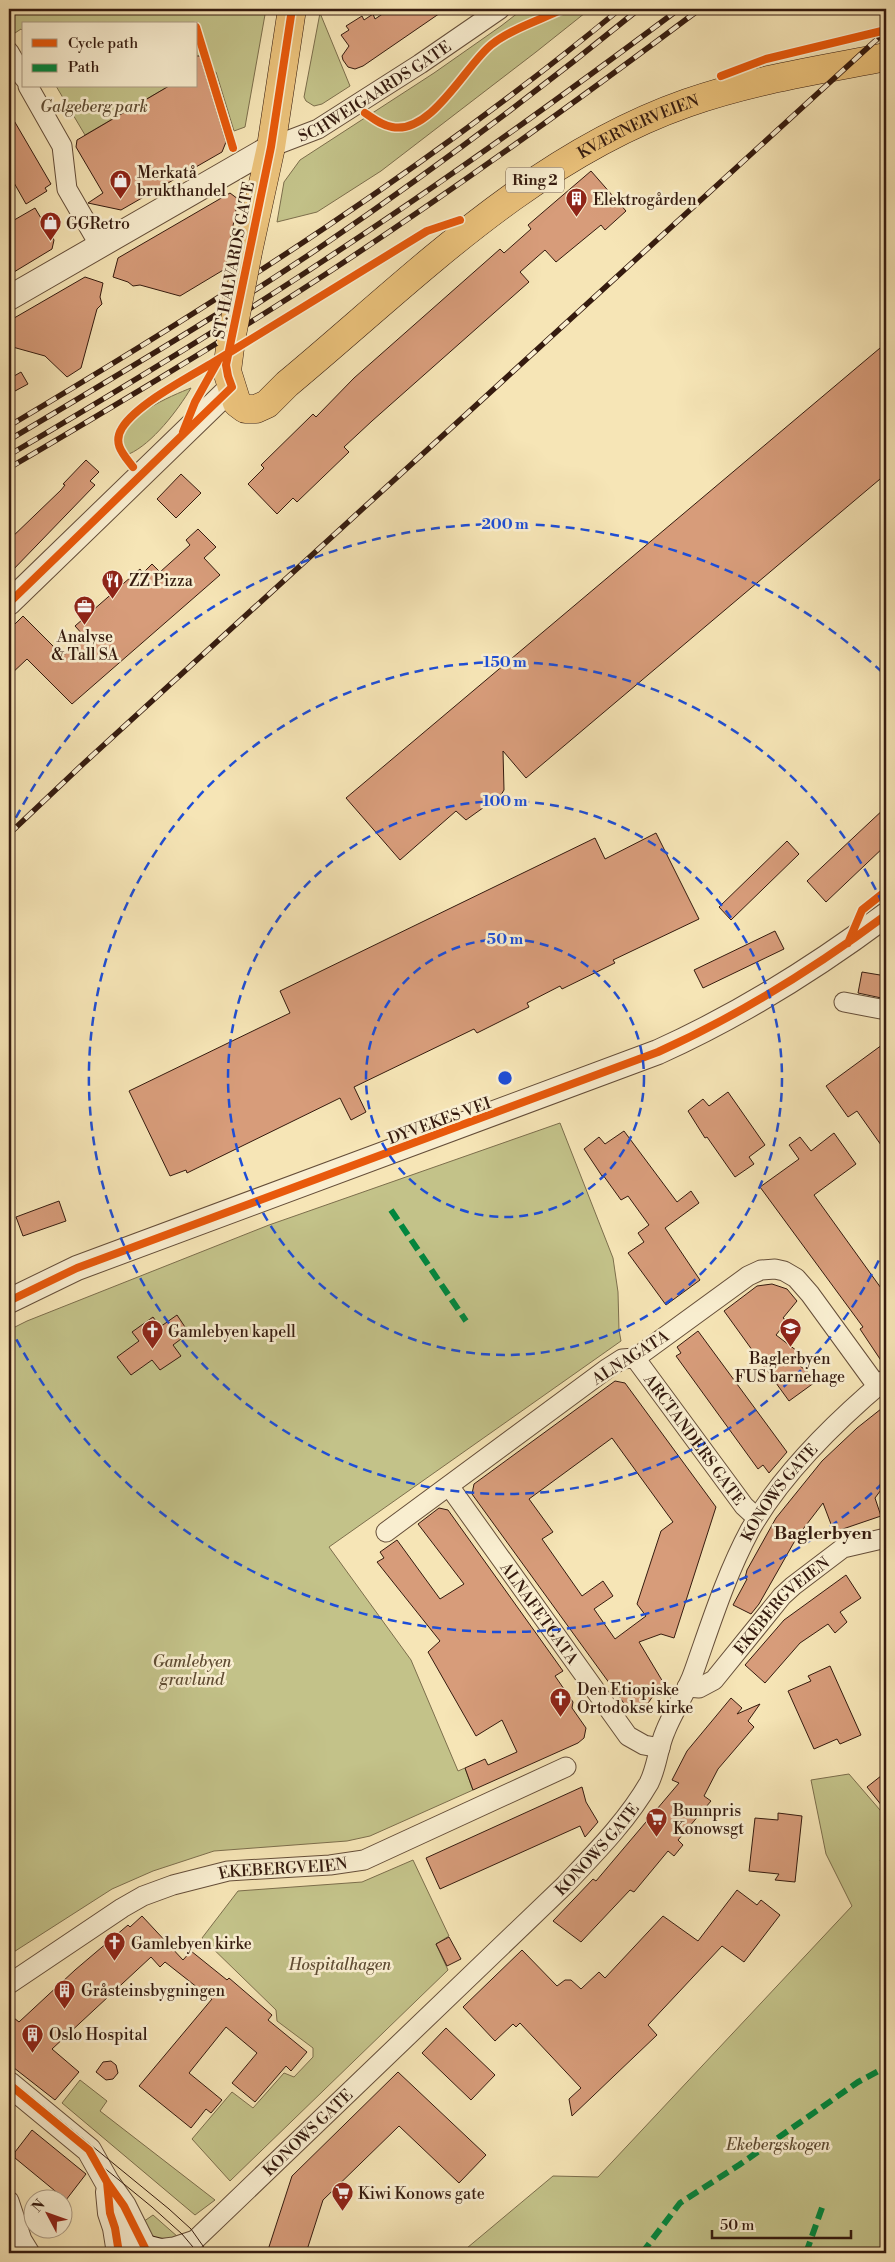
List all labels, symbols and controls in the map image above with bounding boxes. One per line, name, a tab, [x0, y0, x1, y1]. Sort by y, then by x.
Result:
legend	[22, 22, 198, 88]
text: Cycle path	[68, 34, 138, 53]
street label: SCHWEIGAARDS GATE	[295, 37, 455, 147]
text: Path	[68, 58, 100, 77]
street label: KVÆRNERVEIEN	[574, 91, 702, 163]
park label: Galgeberg park	[40, 97, 148, 117]
place label: Merkatå brukthandel	[137, 163, 226, 201]
road number: Ring 2	[506, 168, 564, 192]
shop icon: Merkatå brukthandel	[109, 169, 133, 200]
street label: ST. HALVARDS GATE	[209, 180, 259, 340]
building icon: Elektrogården	[565, 187, 589, 218]
place label: Elektrogården	[593, 190, 697, 210]
shop icon: GGRetro	[38, 211, 62, 242]
place label: GGRetro	[66, 214, 130, 234]
text: 200 m	[481, 515, 529, 534]
restaurant icon: ZZ Pizza	[101, 568, 125, 599]
place label: ZZ Pizza	[129, 571, 194, 591]
office icon: Analyse & Tall SA	[73, 595, 97, 626]
place label: Analyse & Tall SA	[51, 627, 120, 665]
text: 150 m	[483, 653, 527, 672]
text: 100 m	[483, 792, 528, 811]
text: 50 m	[487, 930, 523, 949]
centre of rings	[496, 1069, 514, 1087]
street label: DYVEKES VEI	[385, 1093, 494, 1149]
school or university icon: Baglerbyen FUS barnehage	[778, 1317, 802, 1348]
church icon: Gamlebyen kapell	[140, 1319, 164, 1350]
place label: Gamlebyen kapell	[168, 1322, 296, 1342]
street label: ALNAGATA	[587, 1326, 674, 1390]
place label: Baglerbyen FUS barnehage	[735, 1349, 845, 1387]
street label: ARCTANDERS GATE	[639, 1370, 749, 1509]
street label: KONOWS GATE	[737, 1440, 822, 1545]
district label: Baglerbyen	[774, 1522, 872, 1545]
street label: EKEBERGVEIEN	[730, 1553, 834, 1659]
street label: ALNAFETGATA	[495, 1558, 583, 1669]
park label: Gamlebyen gravlund	[152, 1652, 233, 1690]
place label: Den Etiopiske Ortodokse kirke	[577, 1680, 693, 1718]
church icon: Den Etiopiske Ortodokse kirke	[549, 1686, 573, 1717]
street label: KONOWS GATE	[551, 1799, 644, 1900]
place label: Bunnpris Konowsgt	[672, 1801, 744, 1839]
supermarket icon: Bunnpris Konowsgt	[645, 1807, 669, 1838]
street label: EKEBERGVEIEN	[216, 1854, 349, 1884]
church icon: Gamlebyen kirke	[103, 1931, 127, 1962]
place label: Gamlebyen kirke	[131, 1934, 252, 1954]
park label: Hospitalhagen	[288, 1955, 392, 1975]
building icon: Gråsteinsbygningen	[53, 1978, 77, 2009]
place label: Gråsteinsbygningen	[81, 1981, 226, 2001]
building icon: Oslo Hospital	[21, 2022, 45, 2053]
place label: Oslo Hospital	[49, 2025, 148, 2045]
street label: KONOWS GATE	[259, 2085, 357, 2181]
park label: Ekebergskogen	[725, 2135, 831, 2155]
supermarket icon: Kiwi Konows gate	[330, 2181, 354, 2212]
place label: Kiwi Konows gate	[358, 2184, 485, 2204]
north arrow	[22, 2190, 72, 2240]
text: N	[29, 2196, 49, 2216]
scale bar	[712, 2207, 851, 2239]
text: 50 m	[720, 2216, 754, 2235]

